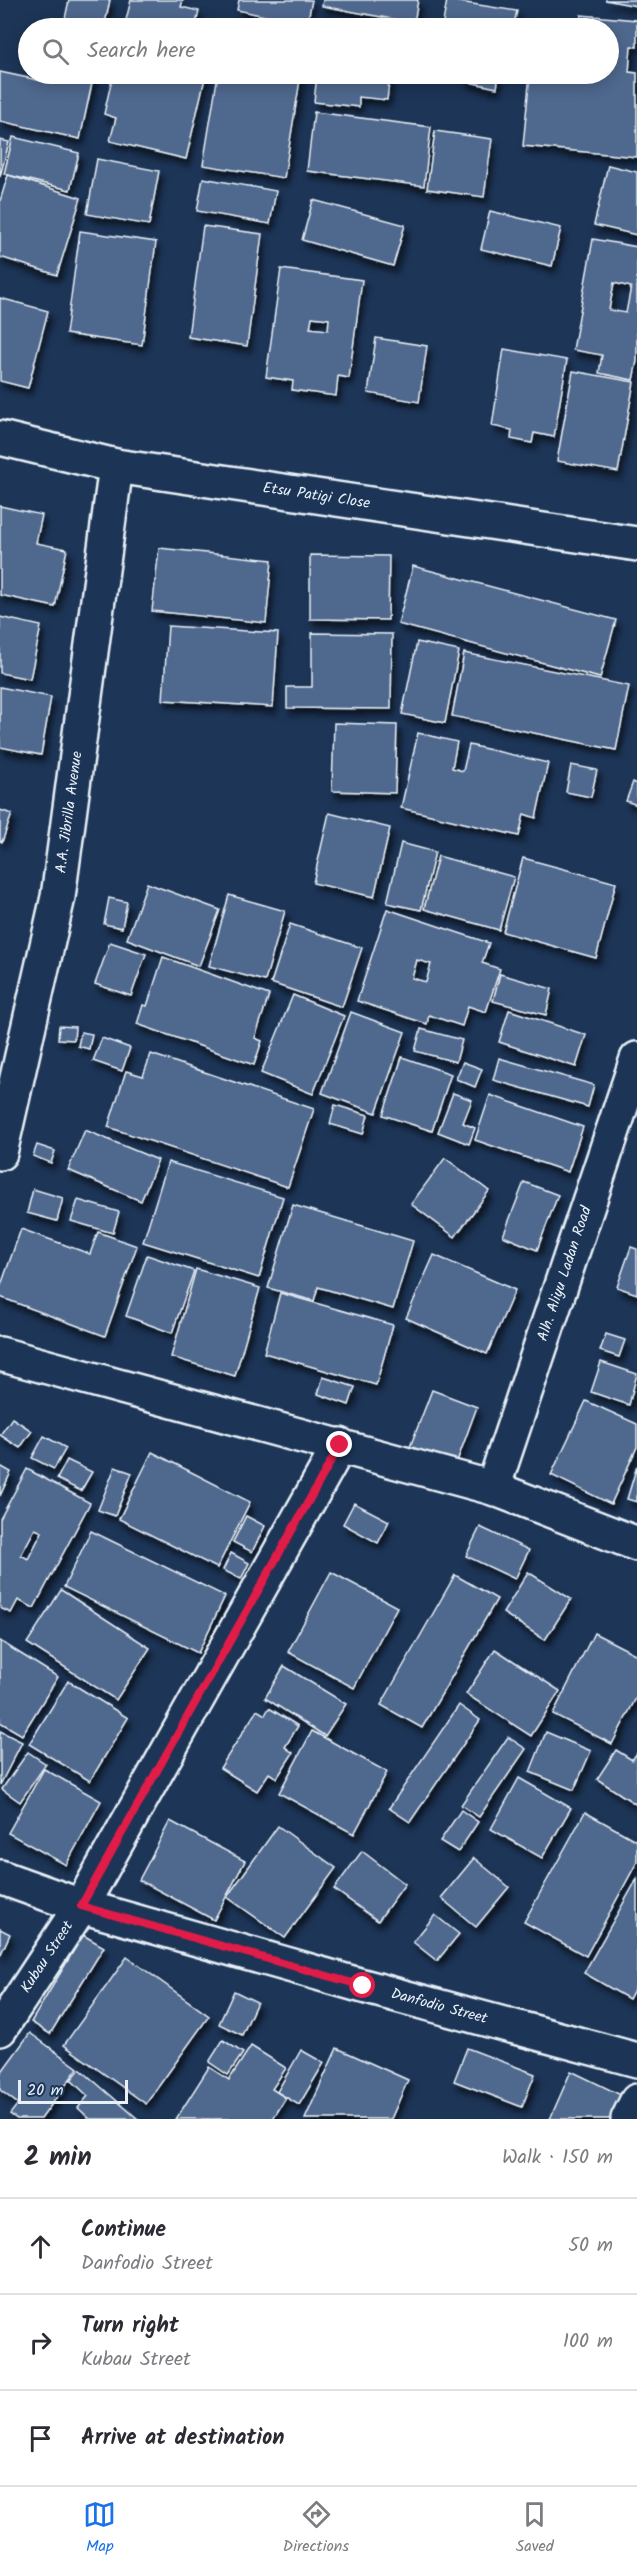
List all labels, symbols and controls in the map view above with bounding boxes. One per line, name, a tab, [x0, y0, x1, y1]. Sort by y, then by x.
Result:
search box	[18, 18, 619, 84]
text: Search here	[87, 34, 195, 69]
icon: search	[39, 35, 72, 68]
street label: Etsu Patigi Close	[261, 476, 372, 516]
street label: A.A. Jibrilla Avenue	[49, 749, 90, 875]
street label: Alh. Aliyu Ladan Road	[531, 1203, 599, 1344]
route end	[326, 1431, 352, 1457]
street label: Kubau Street	[15, 1916, 80, 1998]
route start	[349, 1972, 375, 1998]
street label: Danfodio Street	[388, 1982, 490, 2031]
scale bar	[18, 2077, 128, 2104]
text: 20 m	[27, 2078, 63, 2103]
text: 2 min	[24, 2137, 92, 2179]
text: Walk · 150 m	[502, 2142, 613, 2174]
text: Continue	[81, 2213, 166, 2248]
icon: ahead	[24, 2230, 57, 2263]
text: 50 m	[568, 2230, 613, 2262]
text: Danfodio Street	[81, 2248, 213, 2280]
text: Turn right	[81, 2309, 179, 2344]
icon: right	[24, 2326, 57, 2359]
text: 100 m	[563, 2326, 613, 2358]
text: Kubau Street	[81, 2344, 191, 2376]
text: Arrive at destination	[81, 2421, 284, 2456]
icon: arrive	[24, 2422, 57, 2455]
tab: Map	[83, 2498, 116, 2559]
tab: Directions	[283, 2498, 349, 2559]
tab: Saved	[516, 2498, 554, 2559]

